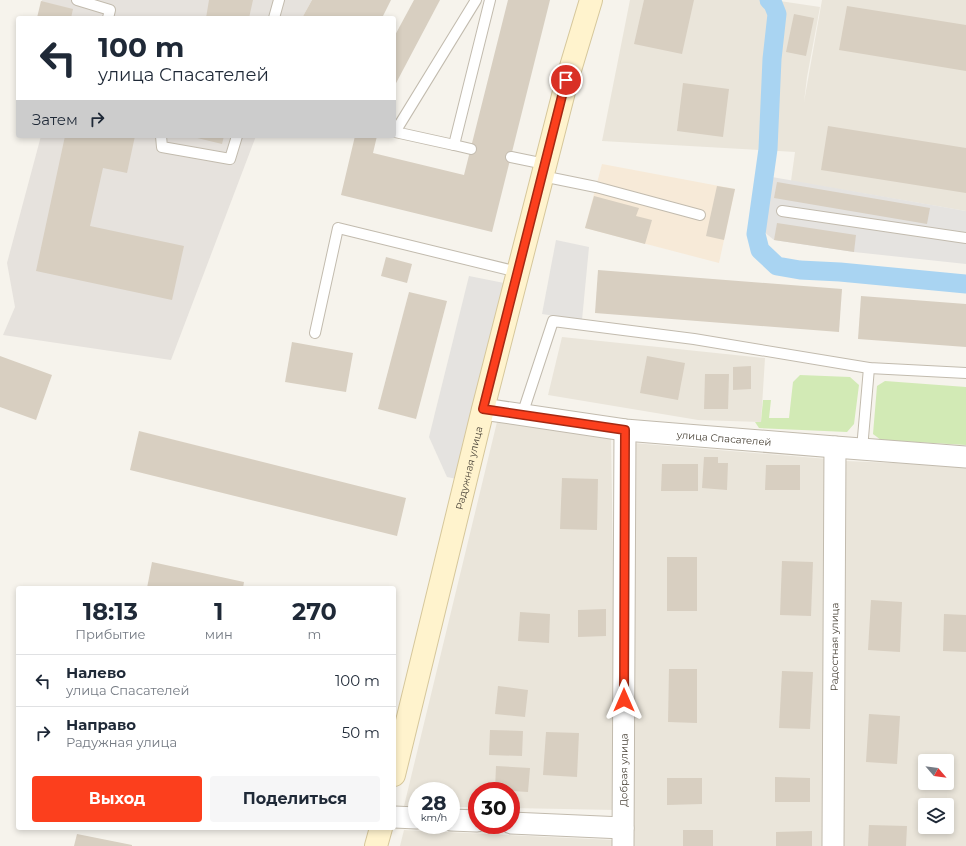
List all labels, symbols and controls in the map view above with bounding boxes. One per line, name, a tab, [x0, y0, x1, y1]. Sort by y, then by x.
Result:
text: 100 m	[98, 30, 184, 64]
icon: left	[32, 32, 84, 84]
pin	[549, 63, 583, 97]
text: улица Спасателей	[98, 64, 269, 86]
icon: arrive	[555, 69, 577, 91]
icon: right	[86, 108, 108, 130]
text: Затем	[32, 110, 78, 129]
street label: Радужная улица	[453, 425, 486, 511]
street label: улица Спасателей	[675, 428, 772, 449]
text: 18:13	[83, 597, 138, 626]
text: 1	[214, 597, 224, 626]
text: 270	[292, 597, 337, 626]
street label: Радостная улица	[828, 603, 841, 691]
text: Прибытие	[75, 626, 146, 642]
text: мин	[205, 626, 233, 642]
text: m	[308, 626, 321, 642]
text: Налево	[66, 663, 126, 682]
icon: left	[32, 670, 54, 692]
text: 100 m	[335, 671, 380, 690]
position arrow	[603, 679, 645, 721]
text: улица Спасателей	[66, 682, 189, 698]
text: Направо	[66, 715, 136, 734]
icon: right	[32, 722, 54, 744]
text: 50 m	[342, 723, 380, 742]
street label: Добрая улица	[617, 733, 631, 807]
text: Радужная улица	[66, 734, 177, 750]
north arrow	[918, 754, 954, 790]
map controls	[918, 754, 954, 834]
button: Выход	[32, 776, 202, 822]
button: Поделиться	[210, 776, 380, 822]
speed limit sign: 30	[468, 782, 520, 834]
text: 28	[422, 791, 447, 815]
button: layers	[918, 798, 954, 834]
text: km/h	[421, 811, 447, 824]

